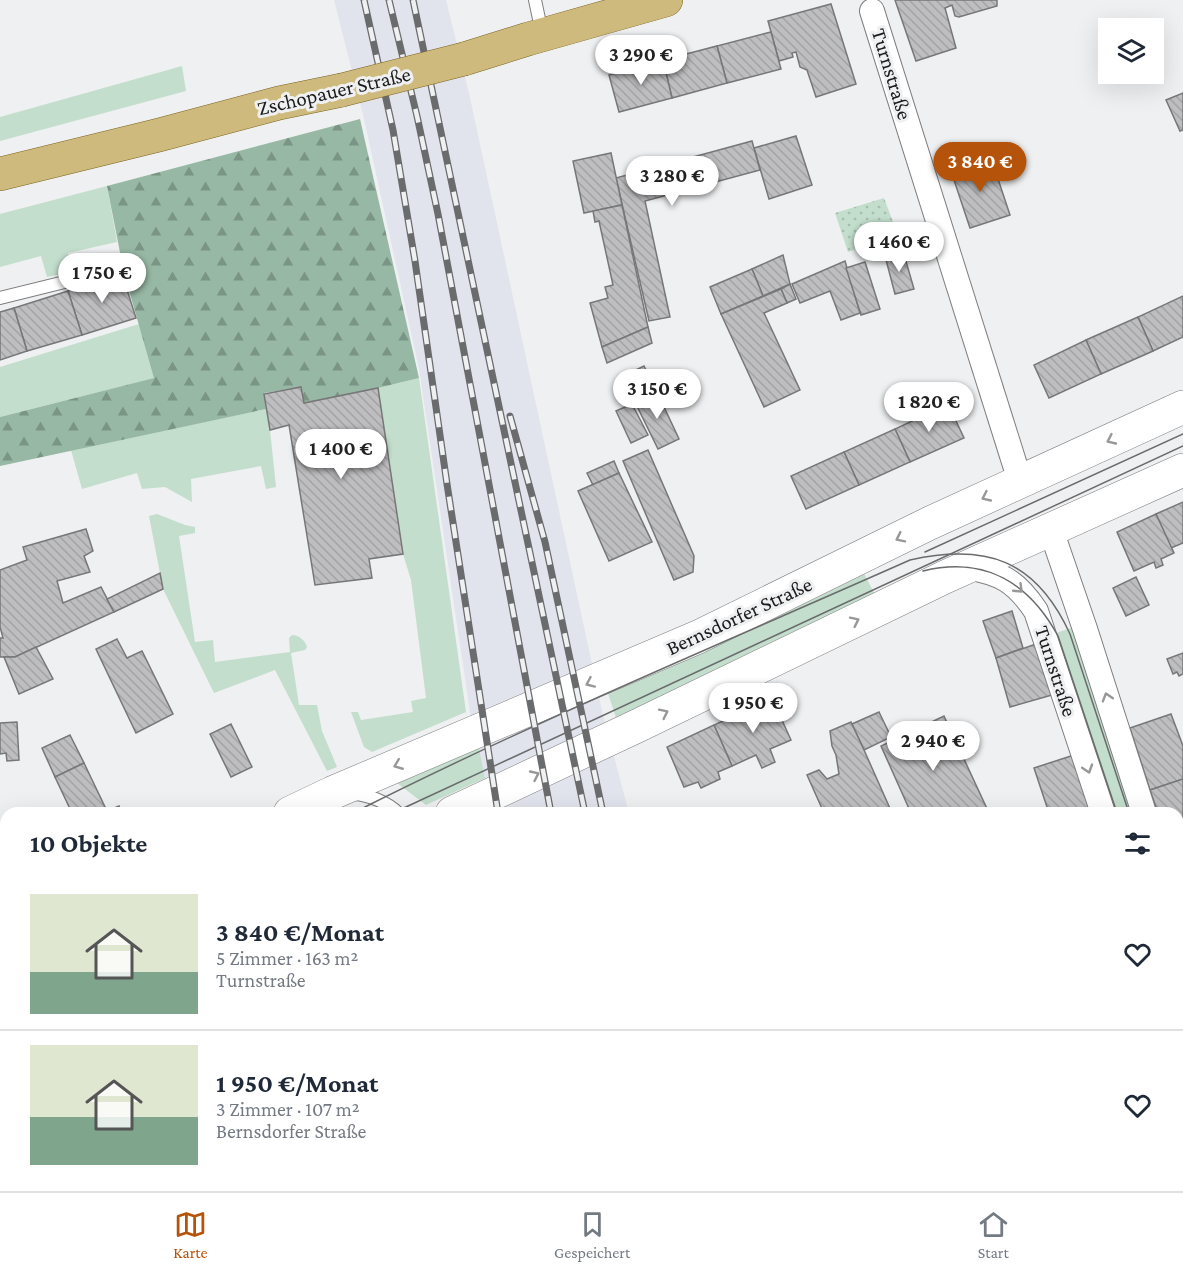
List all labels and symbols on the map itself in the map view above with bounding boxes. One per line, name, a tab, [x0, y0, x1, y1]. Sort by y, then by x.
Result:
street label: Turnstraße	[867, 26, 917, 122]
pin: 3 290 €	[586, 35, 696, 86]
street label: Zschopauer Straße	[255, 62, 413, 120]
pin: 3 840 €	[925, 142, 1035, 193]
pin: 3 280 €	[617, 156, 727, 207]
pin: 1 460 €	[844, 222, 954, 273]
pin: 1 750 €	[47, 253, 157, 304]
pin: 3 150 €	[602, 369, 712, 420]
pin: 1 820 €	[874, 382, 984, 433]
pin: 1 400 €	[286, 429, 396, 480]
one-way arrow	[1106, 432, 1117, 444]
one-way arrow	[982, 489, 993, 501]
one-way arrow	[895, 530, 906, 542]
street label: Bernsdorfer Straße	[662, 572, 816, 660]
one-way arrow	[1012, 582, 1022, 593]
one-way arrow	[848, 616, 859, 628]
street label: Turnstraße	[1030, 623, 1082, 719]
one-way arrow	[586, 676, 597, 688]
pin: 1 950 €	[698, 683, 808, 734]
one-way arrow	[1102, 692, 1114, 703]
one-way arrow	[658, 708, 669, 720]
pin: 2 940 €	[878, 721, 988, 772]
one-way arrow	[394, 758, 405, 770]
one-way arrow	[1081, 763, 1094, 774]
one-way arrow	[528, 770, 539, 782]

